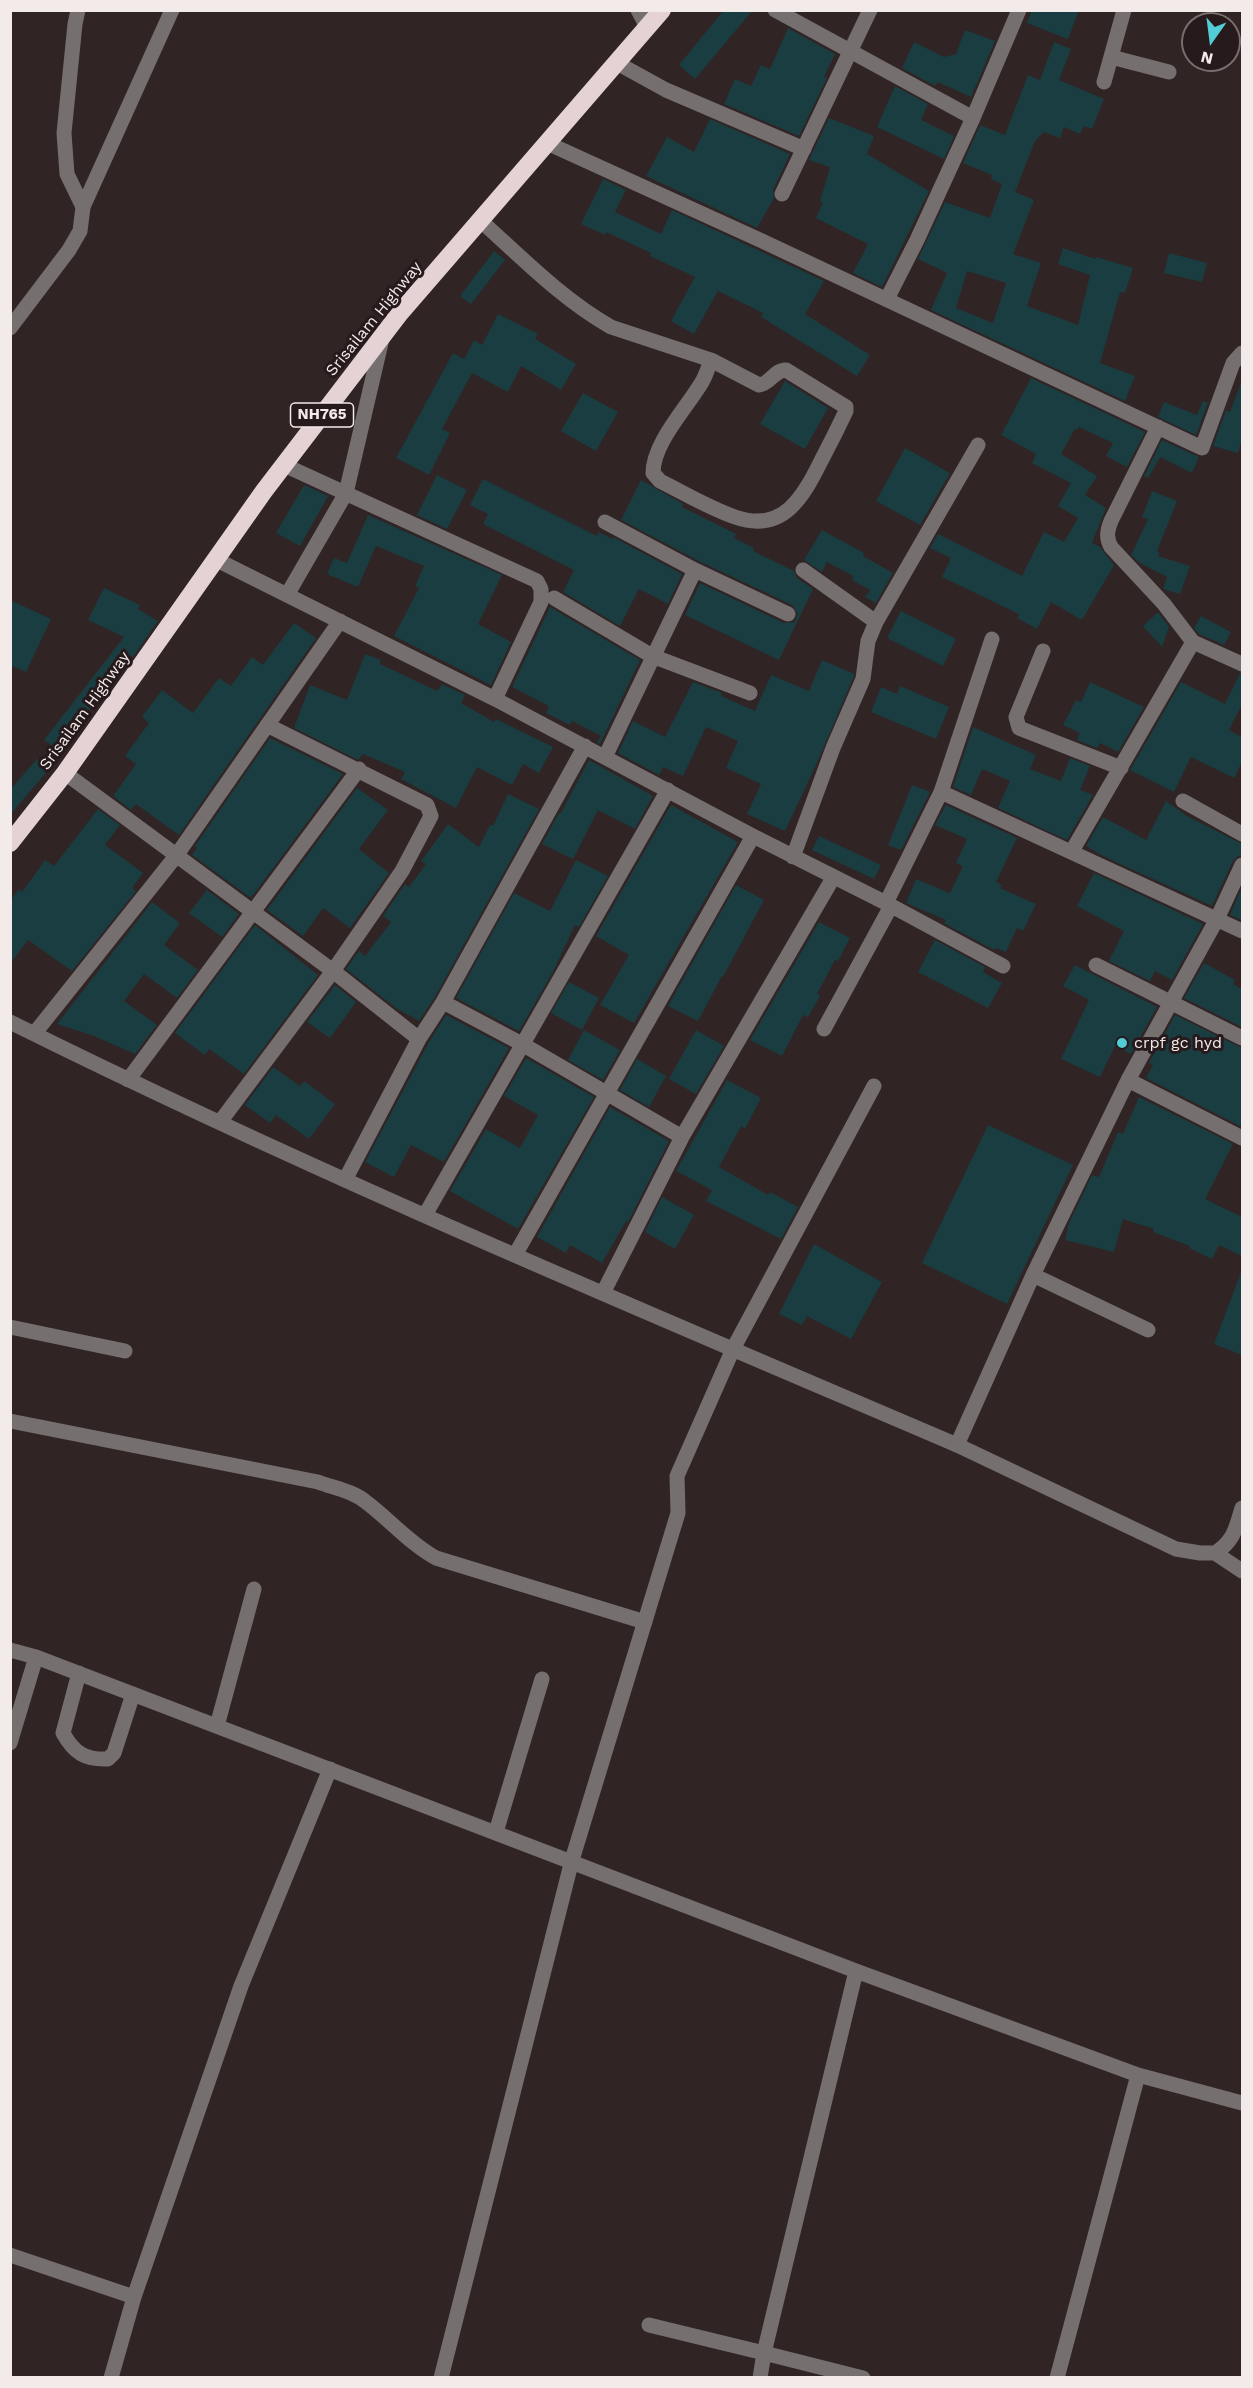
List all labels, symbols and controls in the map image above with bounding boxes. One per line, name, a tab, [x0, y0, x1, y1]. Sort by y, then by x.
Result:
north arrow	[1181, 12, 1241, 72]
text: N	[1199, 47, 1215, 69]
street label: Srisailam Highway	[322, 258, 426, 380]
road number: NH765	[290, 403, 354, 427]
street label: Srisailam Highway	[36, 648, 134, 774]
place label: crpf gc hyd	[1134, 1033, 1222, 1053]
marker: crpf gc hyd	[1115, 1036, 1129, 1050]

